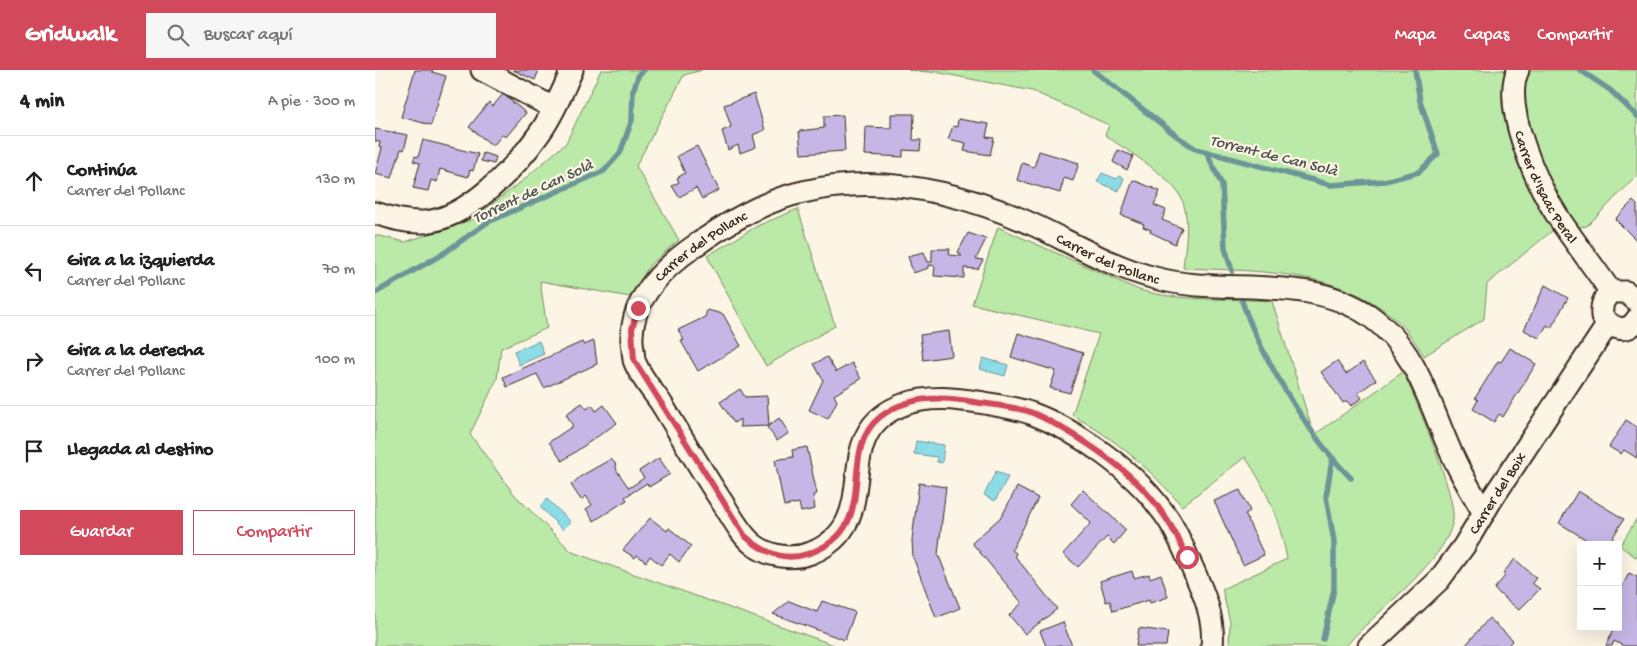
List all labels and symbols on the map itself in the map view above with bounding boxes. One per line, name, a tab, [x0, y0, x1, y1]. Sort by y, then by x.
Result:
street label: Carrer d'Isaac Peral	[1509, 129, 1580, 248]
water label: Torrent de Can Solà	[1208, 132, 1340, 183]
water label: Torrent de Can Solà	[470, 157, 598, 229]
street label: Carrer del Pollanc	[651, 207, 751, 286]
street label: Carrer del Pollanc	[1053, 230, 1162, 290]
route end	[627, 297, 650, 320]
street label: Carrer del Boix	[1466, 449, 1531, 538]
route start	[1176, 546, 1199, 569]

